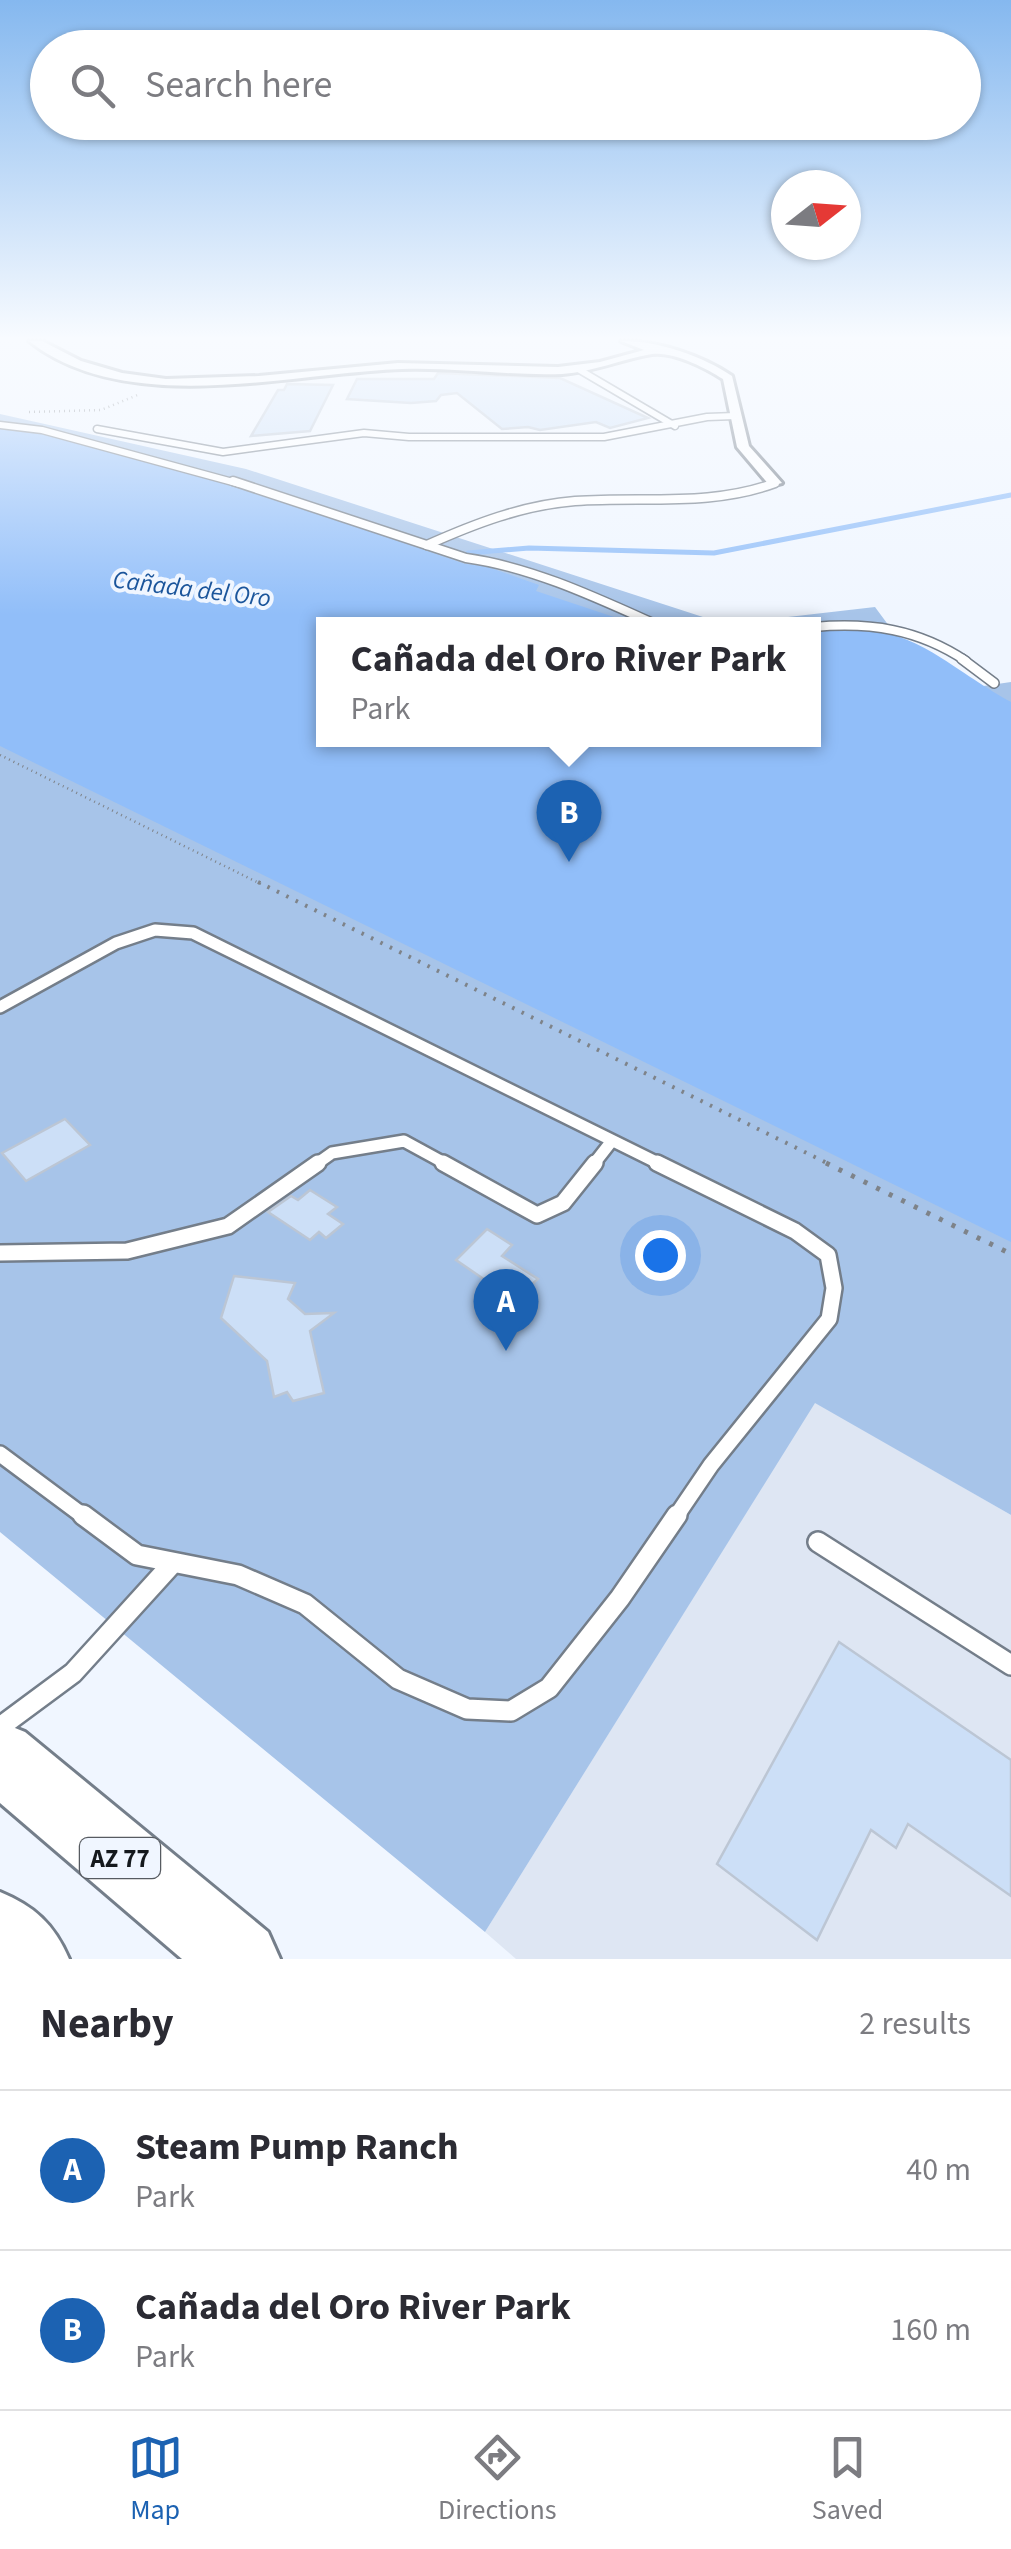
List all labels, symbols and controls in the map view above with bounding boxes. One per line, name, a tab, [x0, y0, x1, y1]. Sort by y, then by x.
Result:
search box	[30, 30, 981, 140]
icon: search	[65, 58, 120, 113]
text: Search here	[145, 58, 332, 112]
north arrow	[771, 170, 861, 260]
water label: Cañada del Oro	[111, 561, 273, 617]
popup	[316, 617, 821, 747]
text: Cañada del Oro River Park	[351, 632, 786, 686]
text: Park	[351, 686, 410, 732]
pin: B	[536, 780, 602, 862]
your location	[635, 1230, 686, 1281]
pin: A	[474, 1268, 538, 1351]
road number: AZ 77	[80, 1838, 160, 1878]
text: Nearby	[40, 1994, 174, 2054]
text: 2 results	[859, 2001, 971, 2047]
text: Steam Pump Ranch	[135, 2120, 459, 2174]
text: A	[63, 2147, 82, 2193]
text: 40 m	[906, 2147, 971, 2193]
text: Park	[135, 2174, 195, 2220]
text: Cañada del Oro River Park	[135, 2280, 571, 2334]
text: B	[63, 2307, 82, 2353]
text: 160 m	[890, 2307, 971, 2353]
text: Park	[135, 2334, 195, 2380]
tab: Map	[128, 2430, 183, 2530]
tab: Directions	[438, 2430, 557, 2530]
tab: Saved	[812, 2430, 883, 2530]

